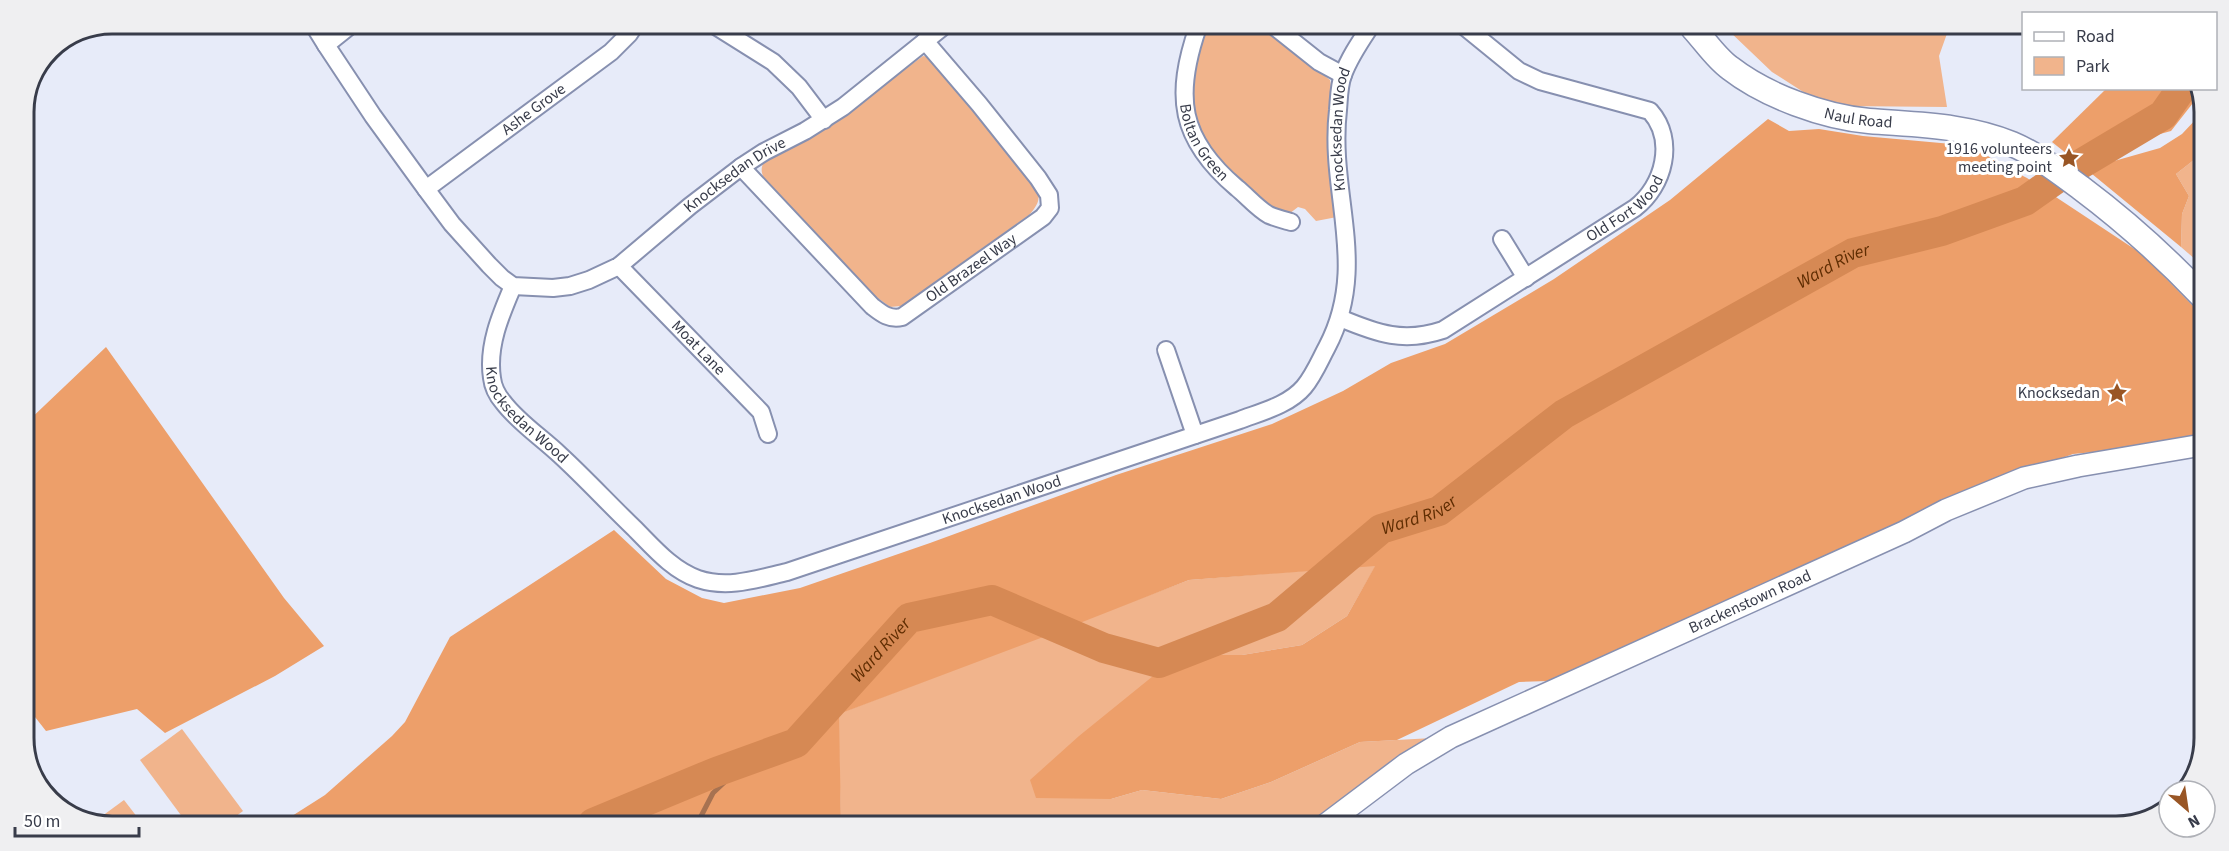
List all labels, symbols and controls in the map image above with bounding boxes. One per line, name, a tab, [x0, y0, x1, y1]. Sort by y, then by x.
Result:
legend	[2022, 12, 2217, 90]
text: Road	[2076, 24, 2115, 49]
text: Park	[2076, 54, 2110, 79]
street label: Knocksedan Wood	[1325, 64, 1356, 193]
street label: Ashe Grove	[497, 78, 570, 140]
street label: Boltan Green	[1174, 102, 1234, 186]
street label: Naul Road	[1822, 102, 1893, 134]
street label: Knocksedan Drive	[679, 132, 790, 218]
place label: 1916 volunteers meeting point	[1946, 138, 2053, 178]
place icon: 1916 volunteers meeting point	[2057, 146, 2081, 170]
street label: Old Fort Wood	[1582, 172, 1669, 247]
street label: Old Brazeel Way	[921, 228, 1022, 308]
water label: Ward River	[1792, 237, 1873, 295]
street label: Moat Lane	[666, 315, 731, 380]
street label: Knocksedan Wood	[480, 365, 573, 468]
place icon: Knocksedan	[2105, 381, 2129, 405]
place label: Knocksedan	[2018, 382, 2100, 404]
street label: Knocksedan Wood	[939, 470, 1064, 530]
water label: Ward River	[1378, 489, 1463, 541]
street label: Brackenstown Road	[1685, 564, 1815, 639]
water label: Ward River	[844, 611, 917, 688]
north arrow	[2157, 779, 2217, 839]
scale bar	[15, 800, 140, 838]
text: 50 m	[24, 809, 60, 834]
text: N	[2184, 809, 2204, 833]

